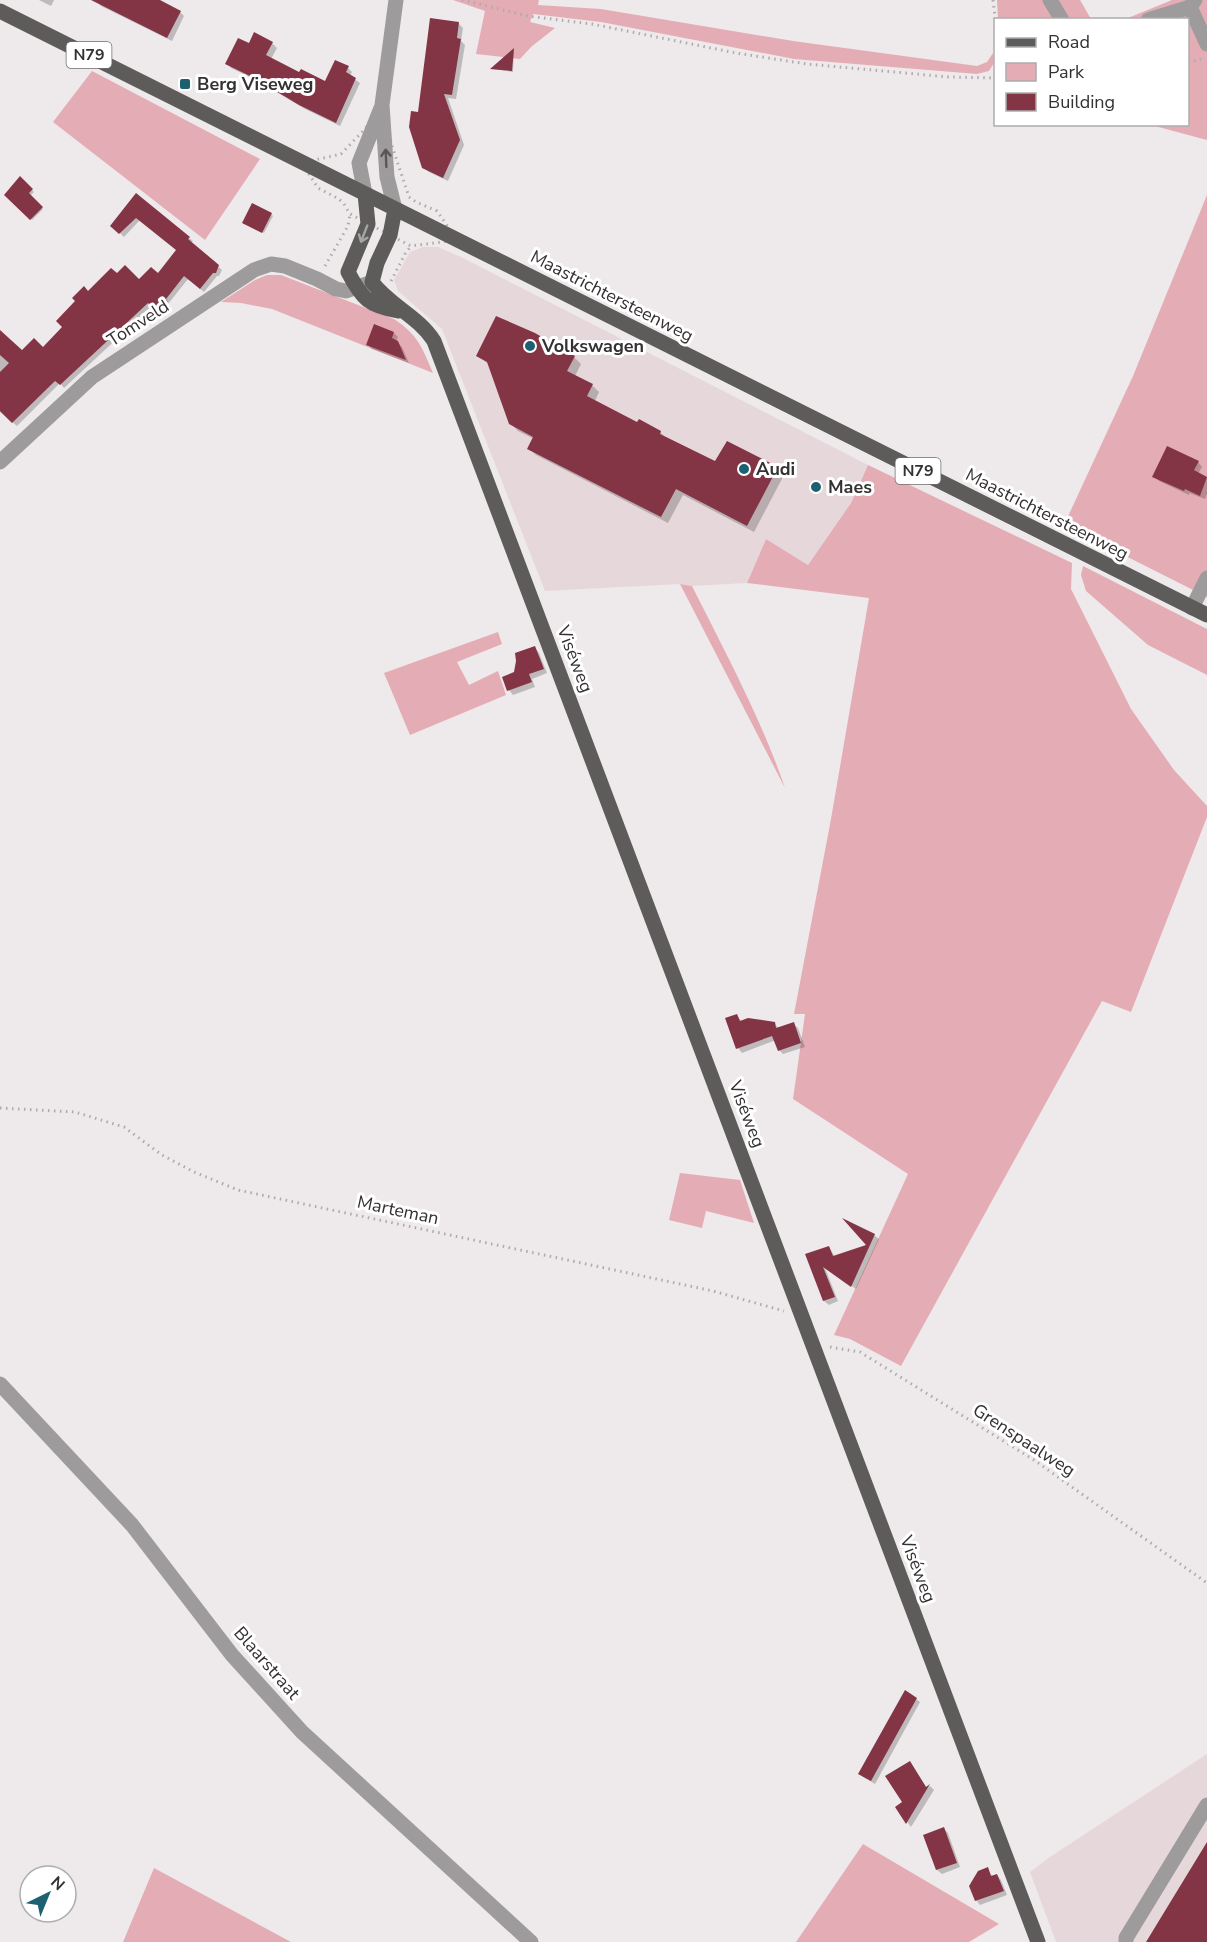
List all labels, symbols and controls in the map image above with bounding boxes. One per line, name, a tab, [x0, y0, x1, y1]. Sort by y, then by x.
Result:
legend	[994, 18, 1189, 126]
text: Road	[1048, 30, 1090, 54]
road number: N79	[66, 42, 112, 68]
text: Park	[1048, 60, 1085, 84]
place label: Berg Viseweg	[197, 72, 313, 96]
marker: Berg Viseweg	[178, 77, 192, 91]
text: Building	[1048, 90, 1115, 114]
one-way arrow	[381, 148, 392, 168]
one-way arrow	[358, 225, 369, 243]
street label: Maastrichtersteenweg	[526, 244, 698, 348]
street label: Tomveld	[102, 294, 174, 352]
place label: Volkswagen	[541, 334, 644, 358]
marker: Volkswagen	[523, 339, 537, 353]
place label: Audi	[756, 457, 795, 481]
road number: N79	[896, 458, 940, 484]
marker: Audi	[737, 462, 751, 476]
street label: Maastrichtersteenweg	[961, 462, 1133, 566]
place label: Maes	[828, 475, 872, 499]
marker: Maes	[809, 480, 823, 494]
street label: Viséweg	[551, 621, 599, 696]
street label: Viséweg	[723, 1076, 771, 1151]
street label: Marteman	[355, 1190, 441, 1230]
street label: Grenspaalweg	[968, 1398, 1080, 1482]
street label: Viséweg	[894, 1531, 942, 1606]
street label: Blaarstraat	[229, 1621, 306, 1705]
north arrow	[18, 1864, 78, 1924]
text: N	[46, 1872, 69, 1896]

